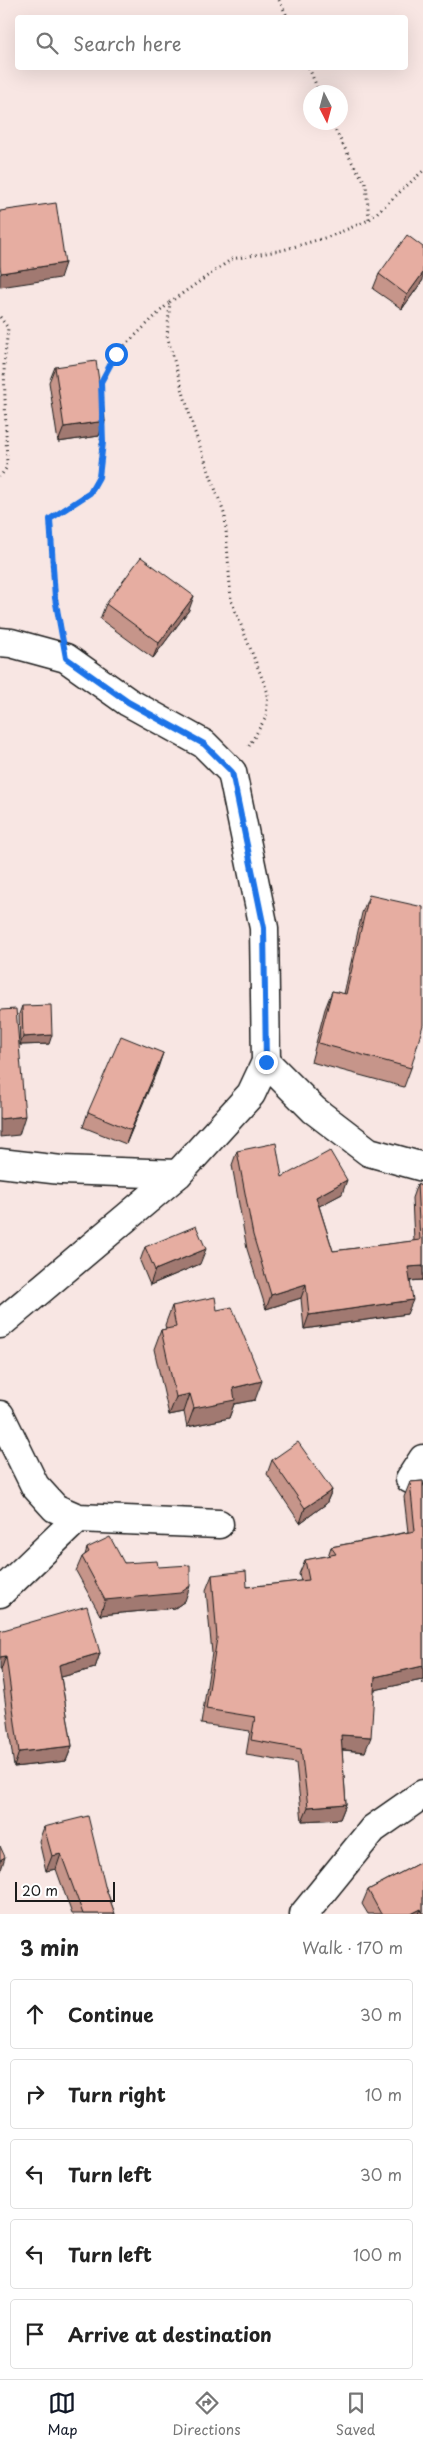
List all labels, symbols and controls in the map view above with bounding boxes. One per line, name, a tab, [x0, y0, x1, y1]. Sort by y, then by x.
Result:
search box	[15, 15, 408, 70]
icon: search	[33, 29, 61, 57]
text: Search here	[73, 29, 182, 57]
north arrow	[303, 85, 348, 130]
route start	[105, 343, 128, 366]
route end	[255, 1051, 278, 1074]
scale bar	[15, 1879, 115, 1902]
text: 20 m	[22, 1880, 58, 1901]
text: 3 min	[20, 1931, 79, 1963]
text: Walk · 170 m	[302, 1935, 403, 1959]
icon: ahead	[21, 2000, 49, 2028]
text: Continue	[68, 2000, 154, 2028]
text: 30 m	[360, 2002, 402, 2026]
icon: right	[21, 2080, 49, 2108]
text: Turn right	[68, 2080, 166, 2108]
text: 10 m	[365, 2082, 402, 2106]
icon: left	[21, 2160, 49, 2188]
text: Turn left	[68, 2160, 152, 2188]
text: 30 m	[360, 2162, 402, 2186]
icon: left	[21, 2240, 49, 2268]
text: Turn left	[68, 2240, 152, 2268]
text: 100 m	[353, 2242, 402, 2266]
icon: arrive	[21, 2320, 49, 2348]
text: Arrive at destination	[68, 2320, 272, 2348]
tab: Map	[48, 2389, 77, 2440]
tab: Directions	[173, 2389, 241, 2440]
tab: Saved	[336, 2389, 375, 2440]

